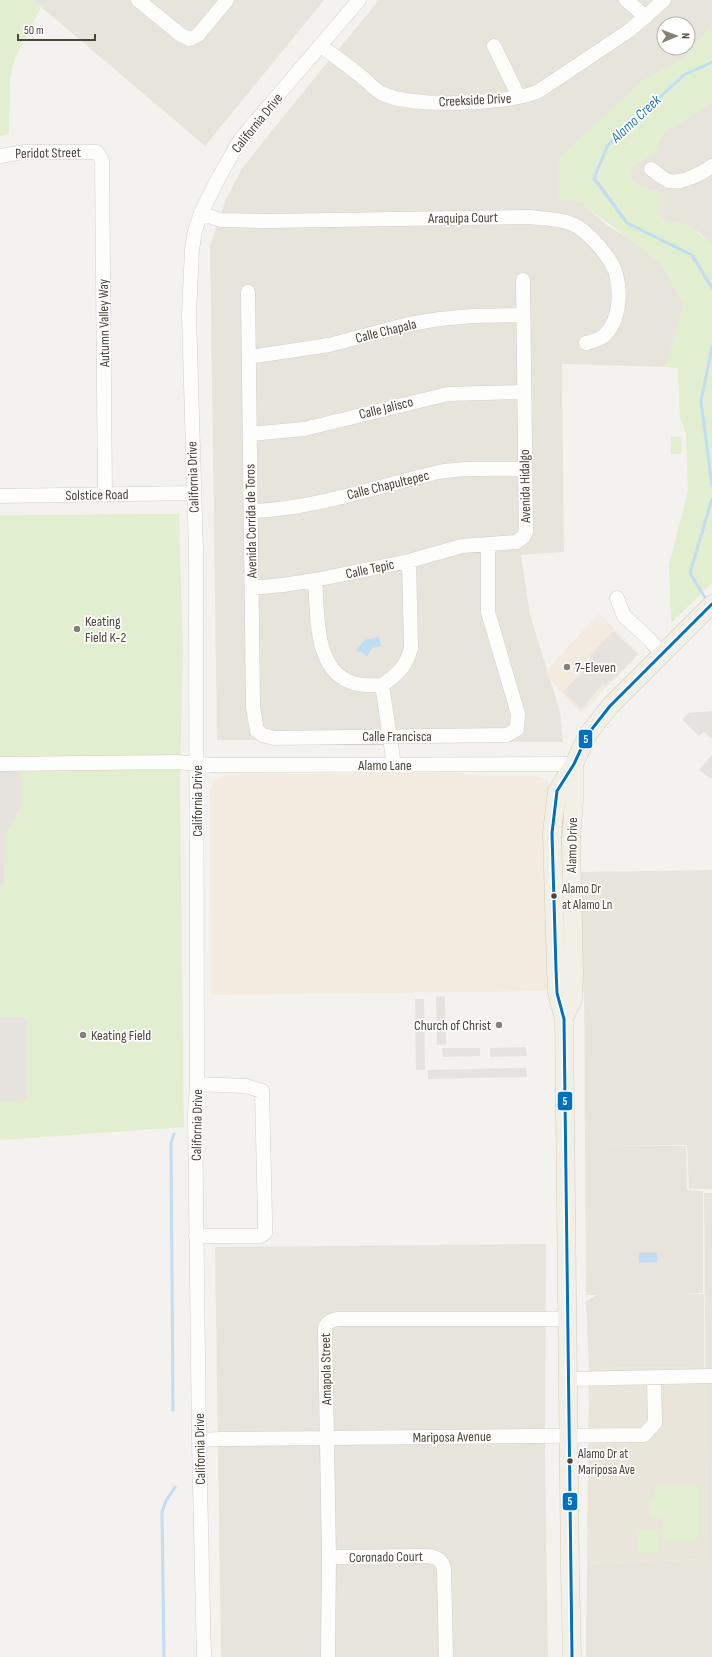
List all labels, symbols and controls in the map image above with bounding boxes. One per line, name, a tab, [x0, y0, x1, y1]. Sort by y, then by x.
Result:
scale bar	[18, 16, 95, 42]
north arrow	[656, 16, 696, 56]
text: 50 m	[24, 23, 44, 38]
text: N	[679, 33, 692, 39]
street label: California Drive	[228, 90, 286, 156]
street label: Creekside Drive	[438, 90, 512, 110]
water label: Alamo Creek	[606, 91, 665, 148]
street label: Peridot Street	[15, 144, 81, 162]
street label: Araquipa Court	[427, 209, 498, 227]
street label: Autumn Valley Way	[95, 278, 113, 368]
street label: Calle Chapala	[354, 315, 418, 347]
street label: Calle Jalisco	[357, 393, 415, 423]
street label: California Drive	[183, 441, 203, 513]
street label: Avenida Hidalgo	[516, 449, 534, 524]
street label: Avenida Corrida de Toros	[242, 464, 261, 579]
street label: Calle Chapultepec	[345, 467, 431, 503]
street label: Solstice Road	[65, 486, 129, 504]
street label: Calle Tepic	[344, 556, 396, 582]
place label: Keating Field K-2	[85, 613, 126, 646]
marker: Keating Field K-2	[72, 624, 82, 634]
place label: 7-Eleven	[575, 659, 616, 676]
marker: 7-Eleven	[562, 662, 572, 672]
street label: Calle Francisca	[362, 728, 432, 745]
line badge: 5	[578, 729, 593, 749]
text: 5	[584, 733, 589, 746]
street label: Alamo Lane	[357, 757, 412, 774]
street label: California Drive	[189, 765, 206, 837]
street label: Alamo Drive	[563, 817, 581, 874]
place label: Alamo Dr at Alamo Ln	[561, 881, 612, 913]
marker: Alamo Dr at Alamo Ln	[549, 891, 559, 901]
place label: Church of Christ	[414, 1017, 491, 1034]
marker: Church of Christ	[494, 1020, 504, 1030]
place label: Keating Field	[91, 1027, 151, 1044]
marker: Keating Field	[78, 1030, 88, 1040]
street label: California Drive	[188, 1089, 206, 1161]
line badge: 5	[557, 1091, 573, 1111]
text: 5	[563, 1095, 568, 1108]
street label: Amapola Street	[317, 1333, 335, 1406]
street label: California Drive	[191, 1413, 209, 1485]
street label: Mariposa Avenue	[412, 1428, 492, 1446]
place label: Alamo Dr at Mariposa Ave	[577, 1446, 635, 1478]
marker: Alamo Dr at Mariposa Ave	[565, 1456, 575, 1466]
line badge: 5	[562, 1492, 578, 1511]
text: 5	[568, 1495, 573, 1508]
street label: Coronado Court	[349, 1548, 423, 1566]

